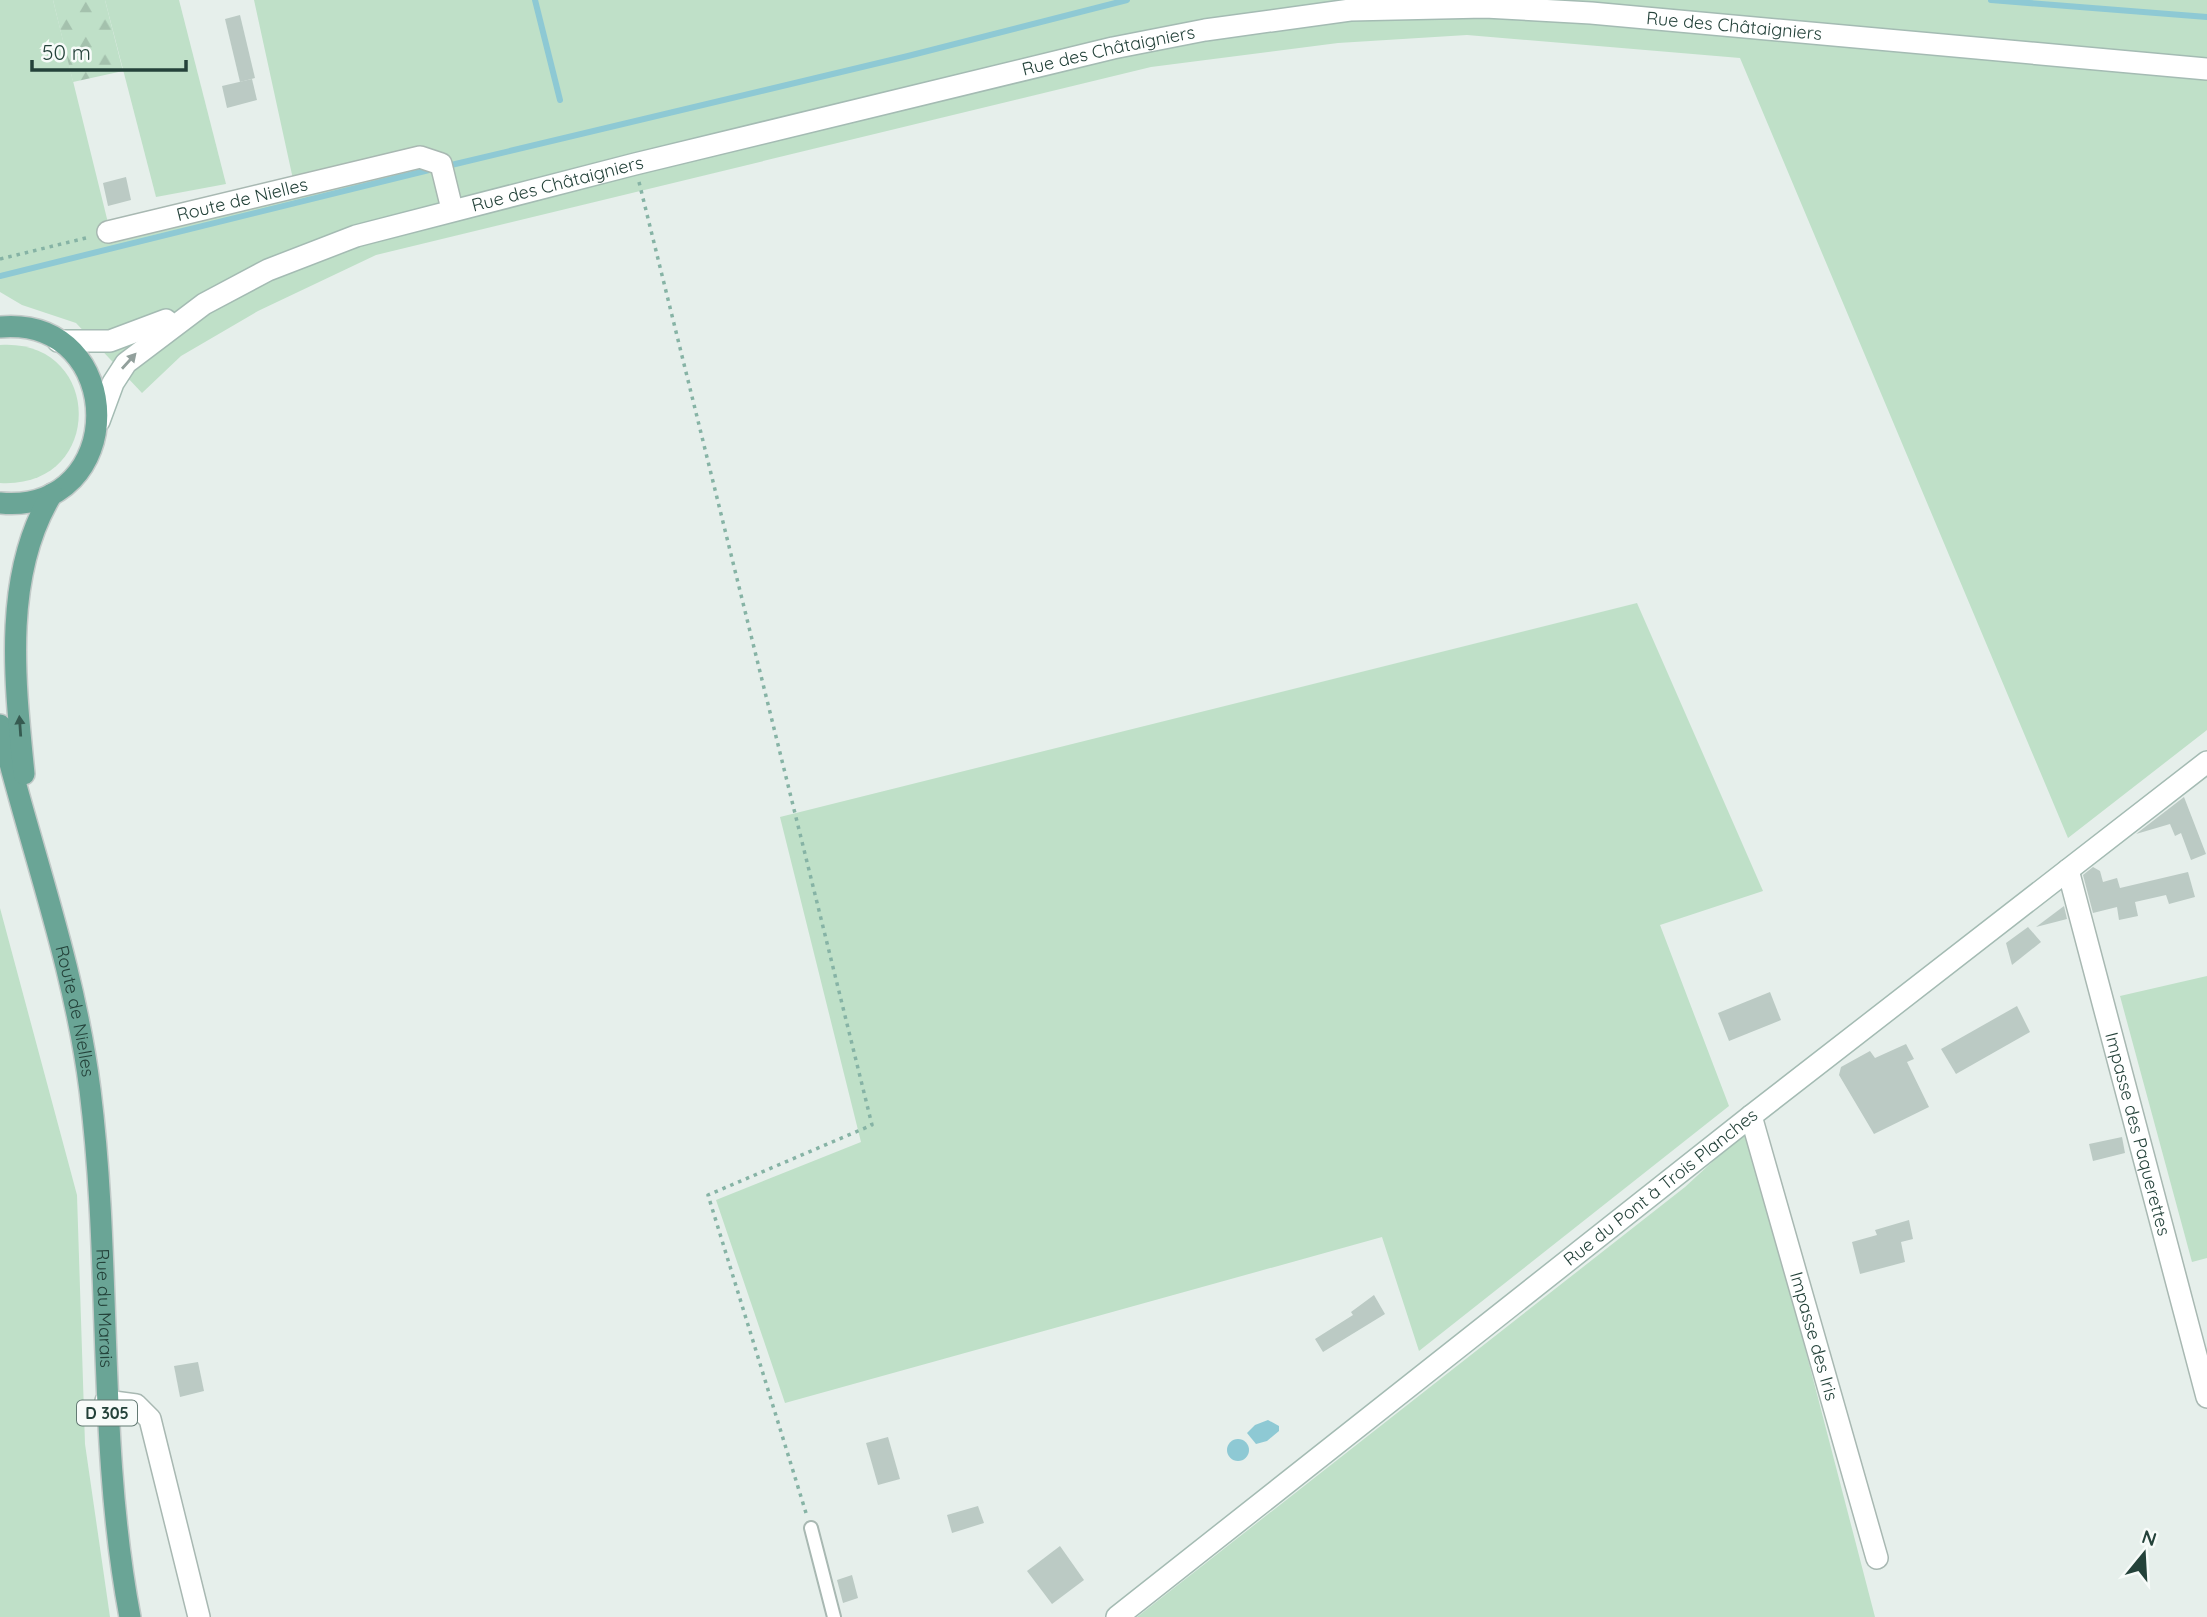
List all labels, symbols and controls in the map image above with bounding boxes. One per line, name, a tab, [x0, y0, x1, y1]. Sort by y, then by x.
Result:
street label: Rue des Châtaigniers	[1645, 6, 1823, 45]
street label: Rue des Châtaigniers	[1020, 20, 1197, 81]
scale bar	[32, 28, 186, 72]
text: 50 m	[42, 39, 91, 65]
street label: Rue des Châtaigniers	[469, 150, 646, 217]
street label: Route de Nielles	[174, 172, 310, 226]
one-way arrow	[121, 352, 137, 370]
one-way arrow	[14, 715, 25, 737]
street label: Route de Nielles	[50, 943, 100, 1078]
street label: Impasse des Paquerettes	[2100, 1030, 2176, 1238]
street label: Rue du Pont à Trois Planches	[1559, 1103, 1762, 1271]
street label: Rue du Marais	[91, 1248, 118, 1368]
street label: Impasse des Iris	[1785, 1269, 1844, 1403]
road number: D 305	[77, 1400, 137, 1426]
north arrow	[2109, 1519, 2179, 1589]
text: N	[2139, 1524, 2160, 1551]

